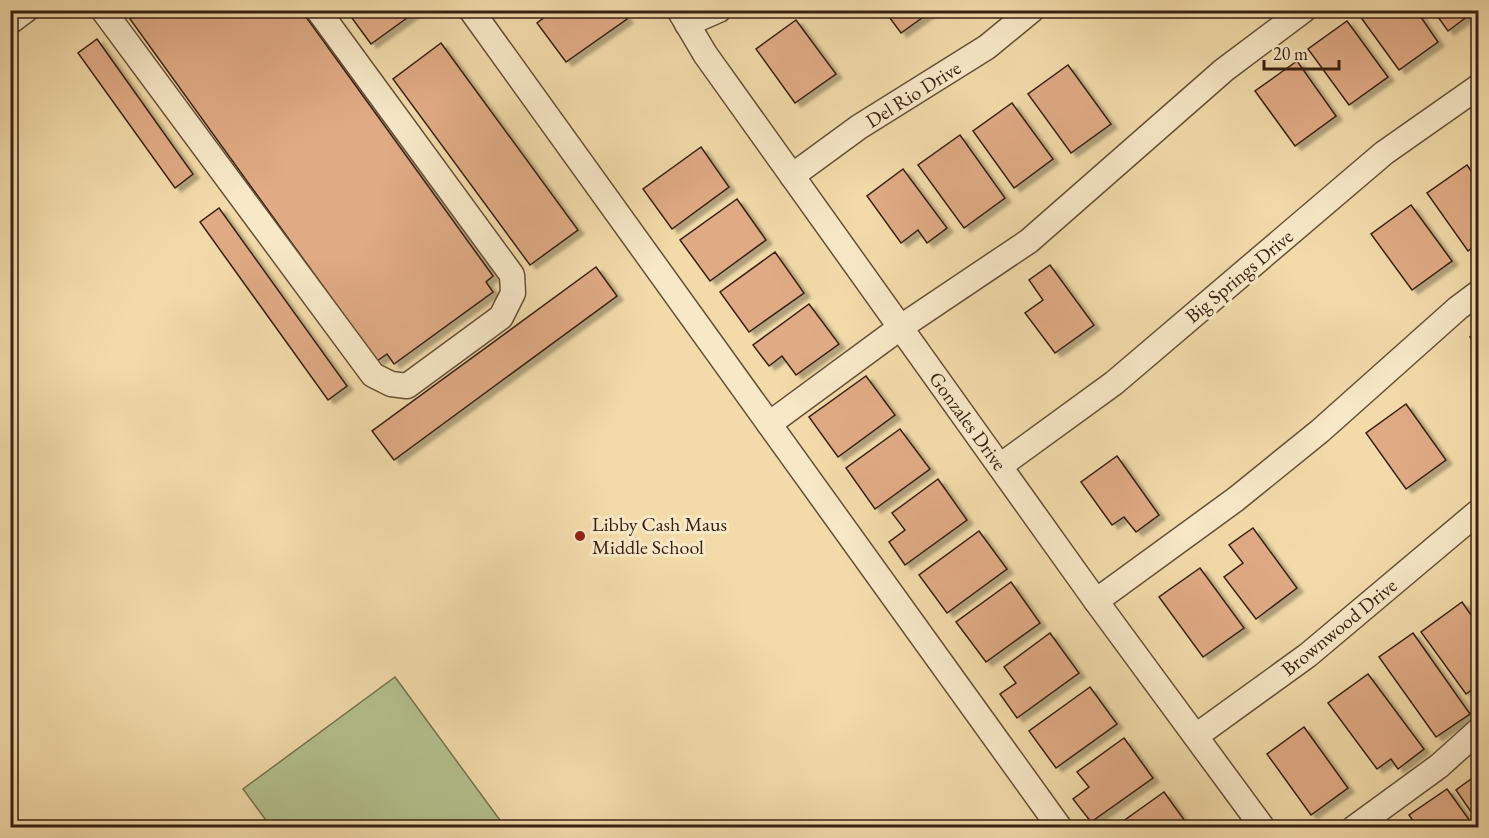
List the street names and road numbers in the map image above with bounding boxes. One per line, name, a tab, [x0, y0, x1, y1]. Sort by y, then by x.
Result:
street label: Del Rio Drive	[861, 54, 966, 133]
street label: Big Springs Drive	[1180, 223, 1298, 329]
street label: Gonzales Drive	[923, 366, 1013, 476]
street label: Brownwood Drive	[1276, 572, 1402, 682]

